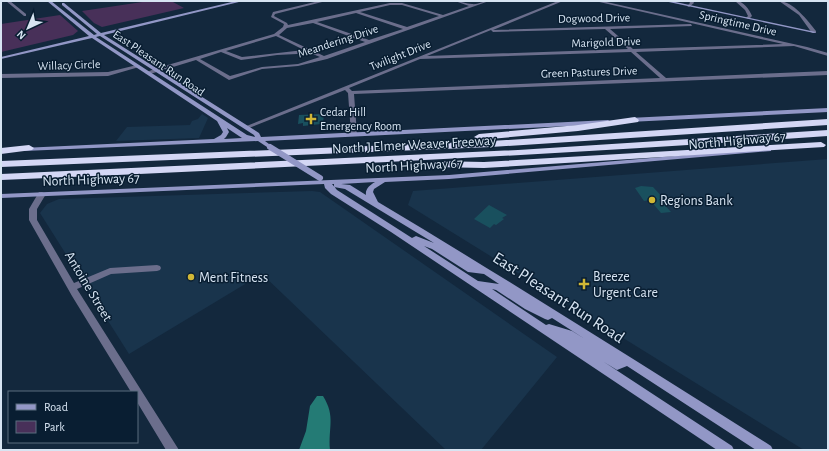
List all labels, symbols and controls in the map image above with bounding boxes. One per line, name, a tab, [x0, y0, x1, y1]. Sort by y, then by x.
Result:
north arrow	[8, 8, 48, 48]
street label: Springtime Drive	[698, 8, 778, 38]
street label: Dogwood Drive	[558, 11, 630, 25]
street label: Meandering Drive	[296, 22, 380, 60]
text: N	[15, 28, 28, 41]
street label: East Pleasant Run Road	[111, 28, 207, 98]
street label: Marigold Drive	[571, 35, 641, 49]
street label: Twilight Drive	[368, 37, 432, 73]
street label: Willacy Circle	[37, 58, 101, 73]
street label: Green Pastures Drive	[541, 64, 637, 80]
place label: Cedar Hill Emergency Room	[320, 106, 401, 133]
marker: Cedar Hill Emergency Room	[305, 113, 317, 125]
street label: North Highway 67	[688, 130, 786, 152]
street label: North J Elmer Weaver Freeway	[332, 134, 496, 156]
street label: North Highway 67	[365, 156, 463, 176]
street label: North Highway 67	[42, 171, 140, 189]
place label: Regions Bank	[660, 194, 733, 208]
marker: Regions Bank	[647, 195, 657, 205]
street label: Antoine Street	[62, 249, 115, 324]
street label: East Pleasant Run Road	[490, 249, 628, 346]
place label: Breeze Urgent Care	[593, 270, 658, 300]
place label: Ment Fitness	[199, 271, 268, 285]
marker: Ment Fitness	[186, 272, 196, 282]
marker: Breeze Urgent Care	[578, 278, 590, 290]
legend	[8, 391, 138, 443]
text: Road	[44, 401, 68, 413]
text: Park	[44, 421, 65, 433]

